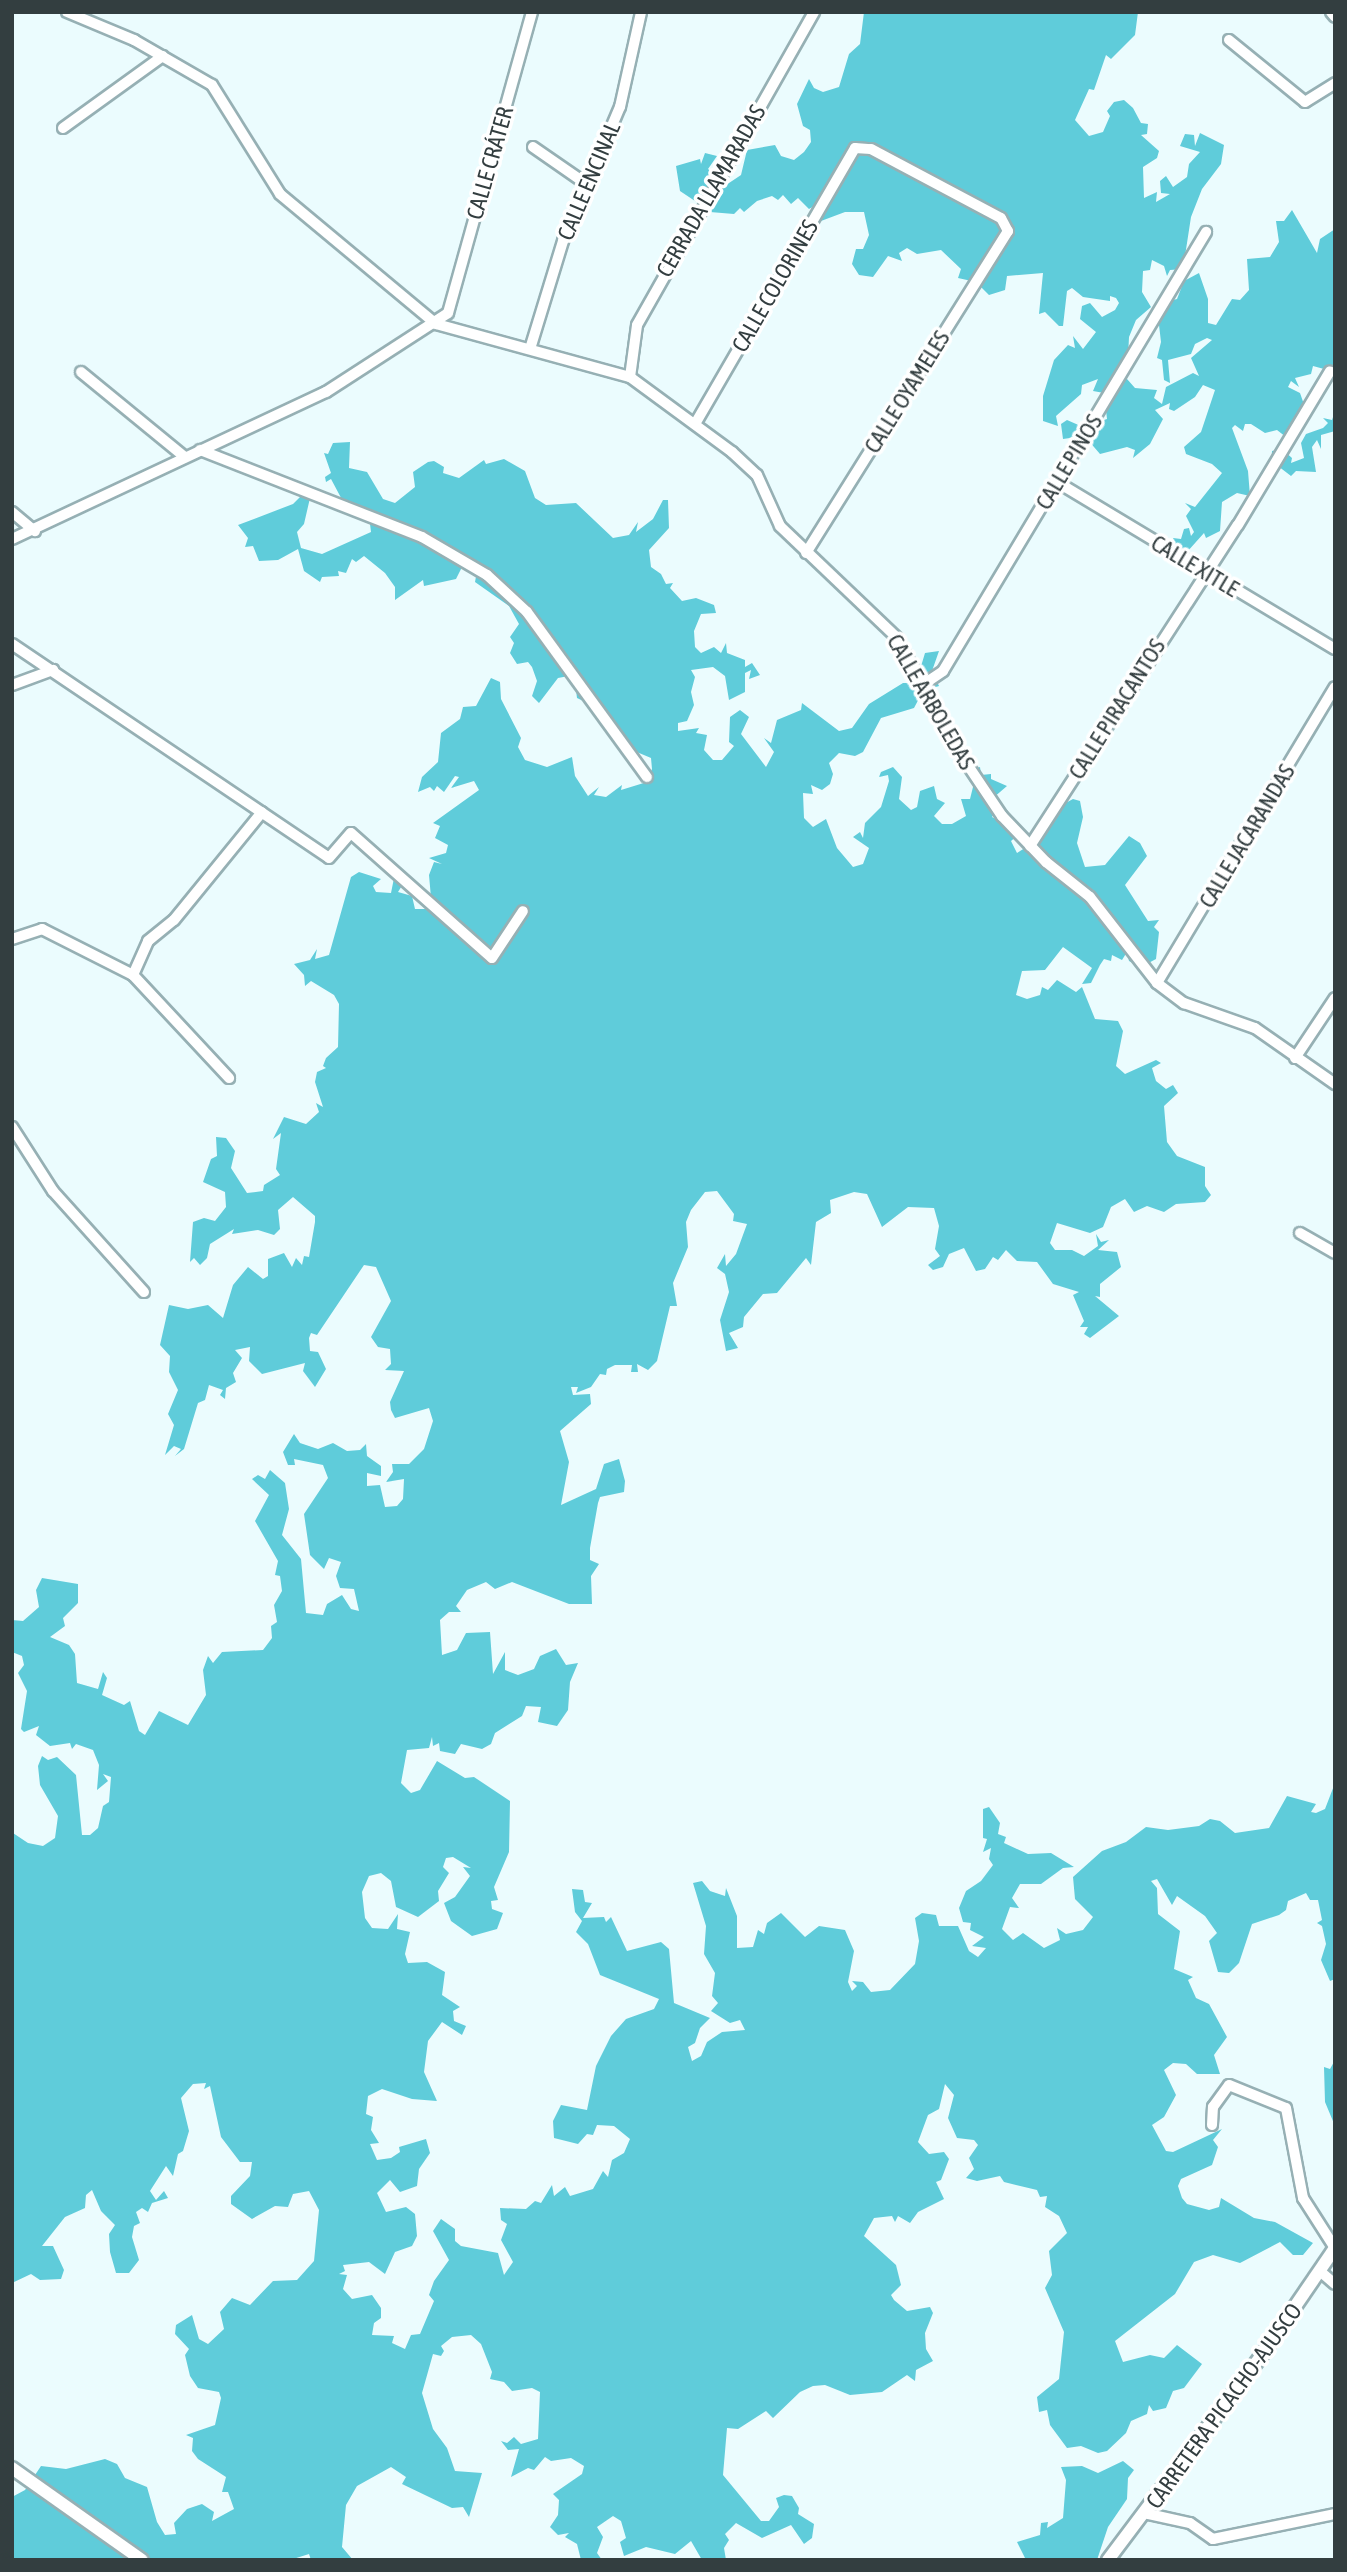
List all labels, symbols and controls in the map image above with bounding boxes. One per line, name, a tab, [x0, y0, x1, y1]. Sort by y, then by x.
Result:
street label: CERRADA LLAMARADAS	[651, 100, 771, 282]
street label: CALLE CRÁTER	[461, 103, 519, 223]
street label: CALLE ENCINAL	[552, 118, 626, 244]
street label: CALLE COLORINES	[726, 215, 824, 357]
street label: CALLE OYAMELES	[858, 326, 956, 458]
street label: CALLE PINOS	[1030, 409, 1108, 515]
street label: CALLE XITLE	[1146, 529, 1244, 603]
street label: CALLE ARBOLEDAS	[881, 629, 981, 775]
street label: CALLE PIRACANTOS	[1063, 634, 1171, 784]
street label: CALLE JACARANDAS	[1193, 759, 1301, 913]
street label: CARRETERA PICACHO-AJUSCO	[1140, 2298, 1308, 2514]

